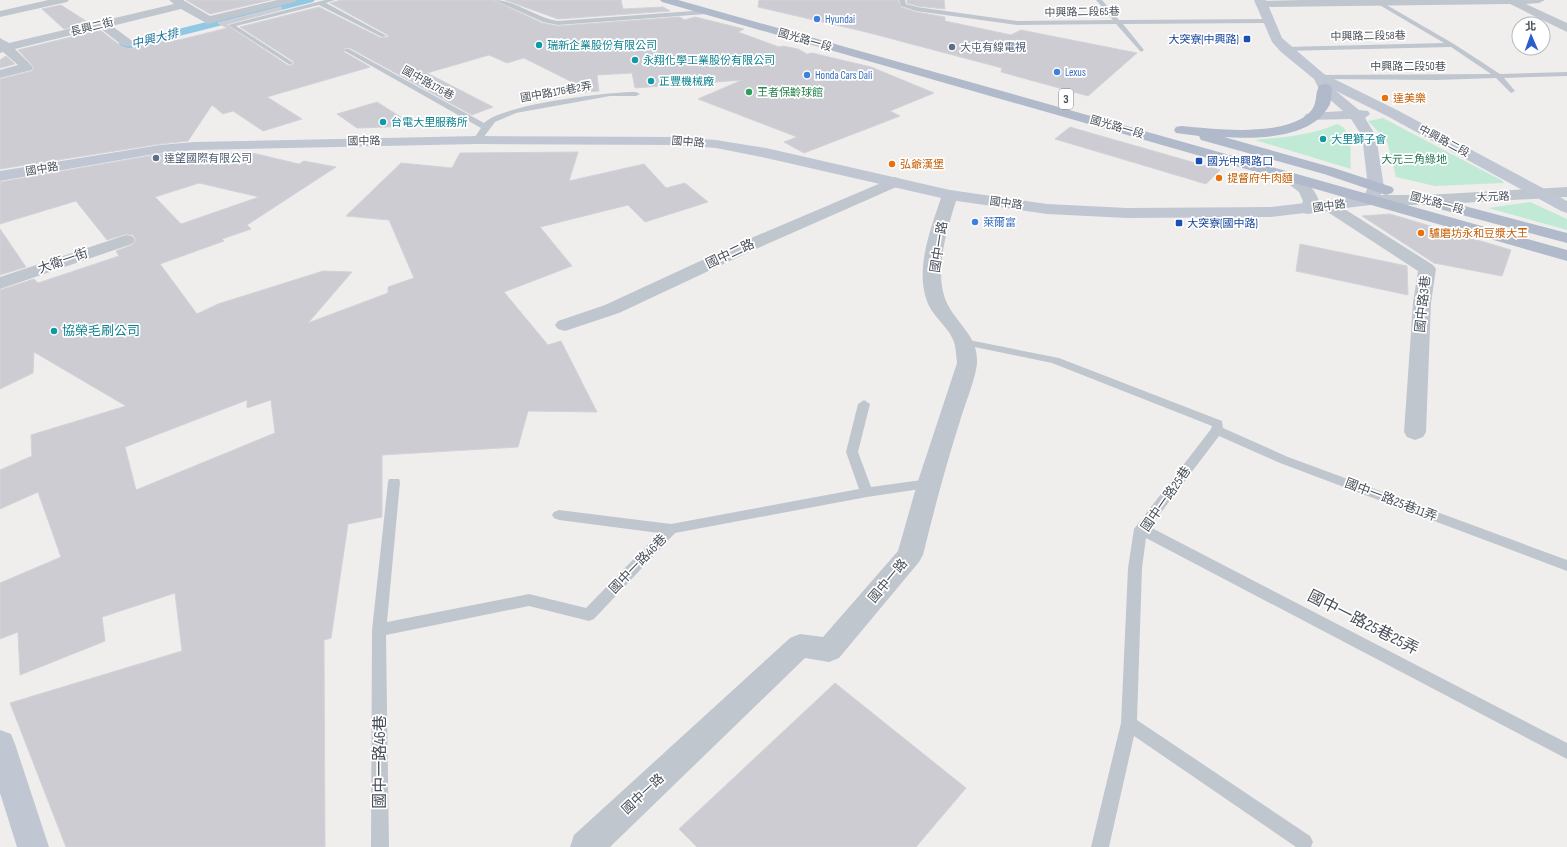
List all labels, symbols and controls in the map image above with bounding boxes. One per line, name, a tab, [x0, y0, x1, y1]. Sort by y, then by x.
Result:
street label: 中興路二段65巷	[1044, 5, 1120, 19]
place label: Hyundai	[825, 13, 855, 26]
marker: Hyundai	[812, 14, 822, 24]
street label: 長興二街	[69, 15, 115, 39]
north arrow	[1511, 16, 1551, 56]
text: 北	[1525, 20, 1536, 33]
water label: 中興大排	[130, 25, 182, 52]
street label: 國光路一段	[777, 26, 833, 54]
street label: 中興路二段58巷	[1330, 29, 1406, 43]
place label: 大突寮(中興路)	[1168, 33, 1239, 46]
marker: 大突寮(中興路)	[1242, 34, 1252, 44]
place label: 瑞新企業股份有限公司	[547, 39, 657, 52]
marker: 瑞新企業股份有限公司	[534, 40, 544, 50]
place label: 大屯有線電視	[960, 41, 1026, 54]
marker: 大屯有線電視	[947, 42, 957, 52]
place label: 永翔化學工業股份有限公司	[643, 54, 775, 67]
marker: 永翔化學工業股份有限公司	[630, 55, 640, 65]
street label: 中興路二段50巷	[1370, 60, 1446, 73]
street label: 國中路176巷	[400, 63, 456, 103]
place label: Lexus	[1065, 66, 1086, 79]
marker: Lexus	[1052, 67, 1062, 77]
place label: Honda Cars Dali	[815, 69, 872, 82]
marker: Honda Cars Dali	[802, 70, 812, 80]
place label: 正豐機械廠	[659, 75, 714, 88]
marker: 正豐機械廠	[646, 76, 656, 86]
street label: 國中路176巷2弄	[519, 79, 593, 105]
place label: 王者保齡球館	[757, 86, 823, 99]
marker: 王者保齡球館	[744, 87, 754, 97]
road number: 3	[1059, 89, 1073, 109]
place label: 達美樂	[1393, 92, 1426, 105]
marker: 達美樂	[1380, 93, 1390, 103]
street label: 國光路一段	[1089, 113, 1145, 141]
place label: 台電大里服務所	[391, 116, 468, 129]
marker: 台電大里服務所	[378, 117, 388, 127]
street label: 中興路二段	[1417, 122, 1471, 160]
place label: 大里獅子會	[1331, 133, 1386, 146]
street label: 國中路	[347, 134, 381, 148]
street label: 國中路	[671, 134, 705, 150]
marker: 大里獅子會	[1318, 134, 1328, 144]
place label: 達望國際有限公司	[164, 152, 252, 165]
marker: 達望國際有限公司	[151, 153, 161, 163]
park label: 大元三角綠地	[1381, 153, 1447, 166]
place label: 國光中興路口	[1207, 155, 1273, 168]
marker: 國光中興路口	[1194, 156, 1204, 166]
place label: 弘爺漢堡	[900, 158, 944, 171]
marker: 弘爺漢堡	[887, 159, 897, 169]
street label: 國中路	[25, 160, 59, 178]
place label: 提督府牛肉麵	[1227, 172, 1293, 185]
marker: 提督府牛肉麵	[1214, 173, 1224, 183]
street label: 國光路一段	[1409, 190, 1465, 216]
street label: 大元路	[1476, 190, 1510, 204]
street label: 國中路	[989, 194, 1023, 212]
street label: 國中路	[1312, 197, 1346, 215]
place label: 萊爾富	[983, 216, 1016, 229]
marker: 萊爾富	[970, 217, 980, 227]
place label: 大突寮(國中路)	[1187, 217, 1258, 230]
marker: 大突寮(國中路)	[1174, 218, 1184, 228]
street label: 國中一路	[927, 220, 951, 274]
place label: 驢磨坊永和豆漿大王	[1429, 227, 1528, 240]
marker: 驢磨坊永和豆漿大王	[1416, 228, 1426, 238]
street label: 國中二路	[703, 236, 757, 272]
street label: 大衛一街	[36, 245, 90, 277]
street label: 國中路3巷	[1412, 275, 1434, 333]
place label: 協榮毛刷公司	[62, 323, 140, 339]
marker: 協榮毛刷公司	[49, 326, 59, 336]
street label: 國中一路25巷	[1138, 463, 1194, 535]
street label: 國中一路25巷11弄	[1343, 475, 1439, 525]
street label: 國中一路46巷	[606, 531, 670, 597]
street label: 國中一路	[865, 556, 911, 606]
street label: 國中一路25巷25弄	[1304, 587, 1422, 659]
street label: 國中一路46巷	[371, 715, 390, 809]
street label: 國中一路	[619, 770, 667, 818]

